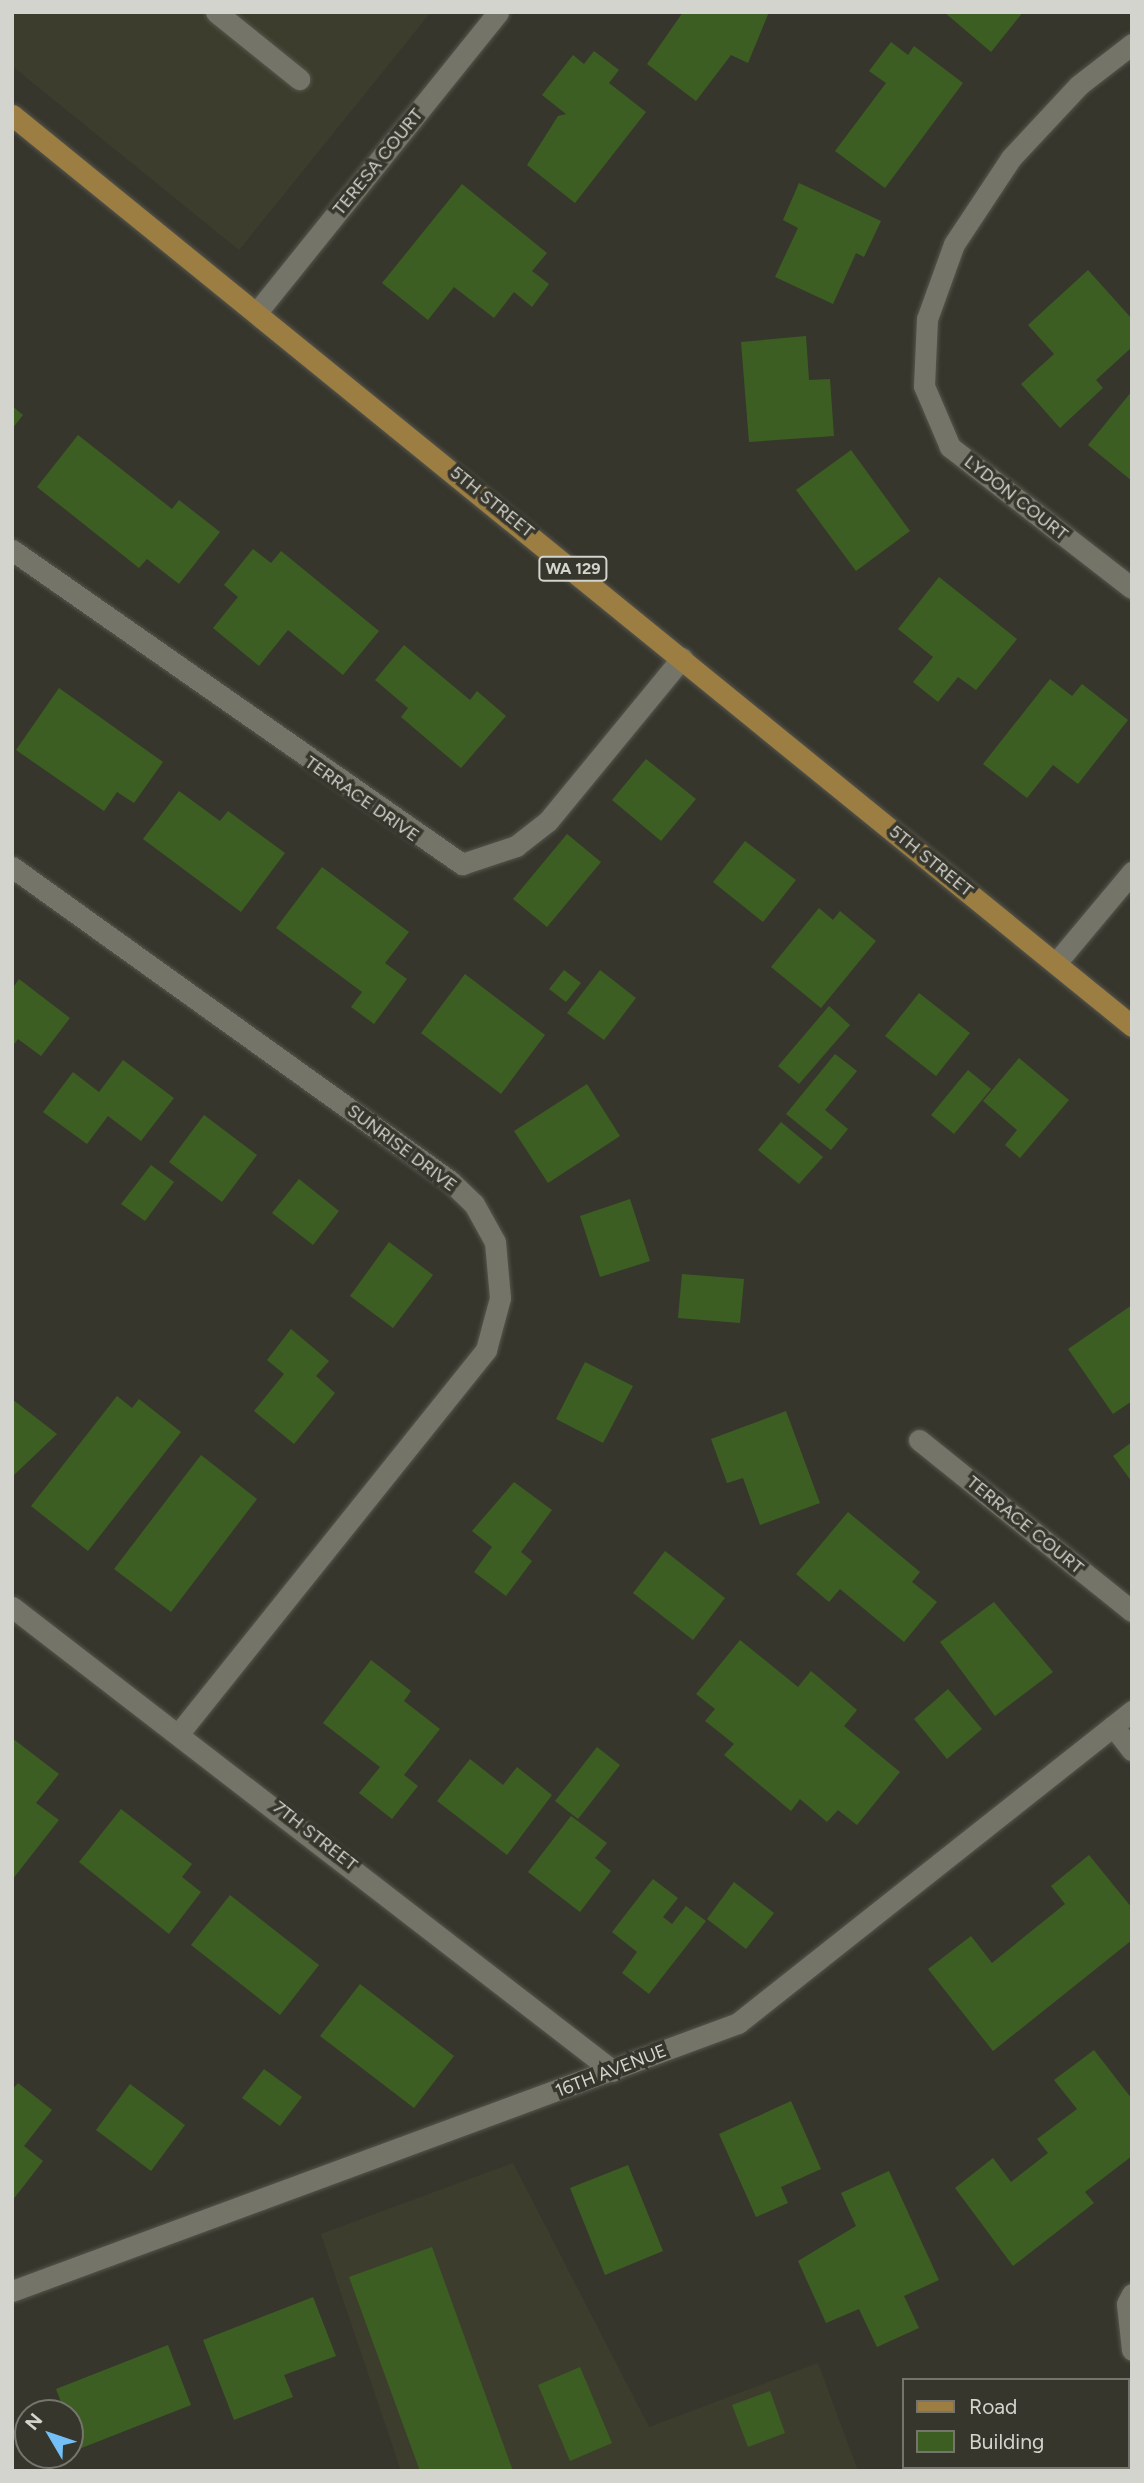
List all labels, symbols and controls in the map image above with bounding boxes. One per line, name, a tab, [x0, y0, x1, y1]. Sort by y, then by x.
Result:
street label: TERESA COURT	[328, 104, 428, 220]
street label: LYDON COURT	[960, 451, 1072, 545]
street label: 5TH STREET	[446, 462, 538, 542]
road number: WA 129	[538, 556, 608, 582]
street label: TERRACE DRIVE	[301, 752, 423, 846]
street label: 5TH STREET	[885, 821, 977, 901]
street label: SUNRISE DRIVE	[343, 1100, 461, 1196]
street label: TERRACE COURT	[962, 1471, 1088, 1579]
street label: 7TH STREET	[269, 1796, 361, 1876]
street label: 16TH AVENUE	[552, 2040, 670, 2102]
legend	[902, 2378, 1130, 2469]
text: Road	[969, 2394, 1017, 2419]
north arrow	[14, 2399, 84, 2469]
text: N	[20, 2409, 47, 2435]
text: Building	[969, 2429, 1044, 2454]

